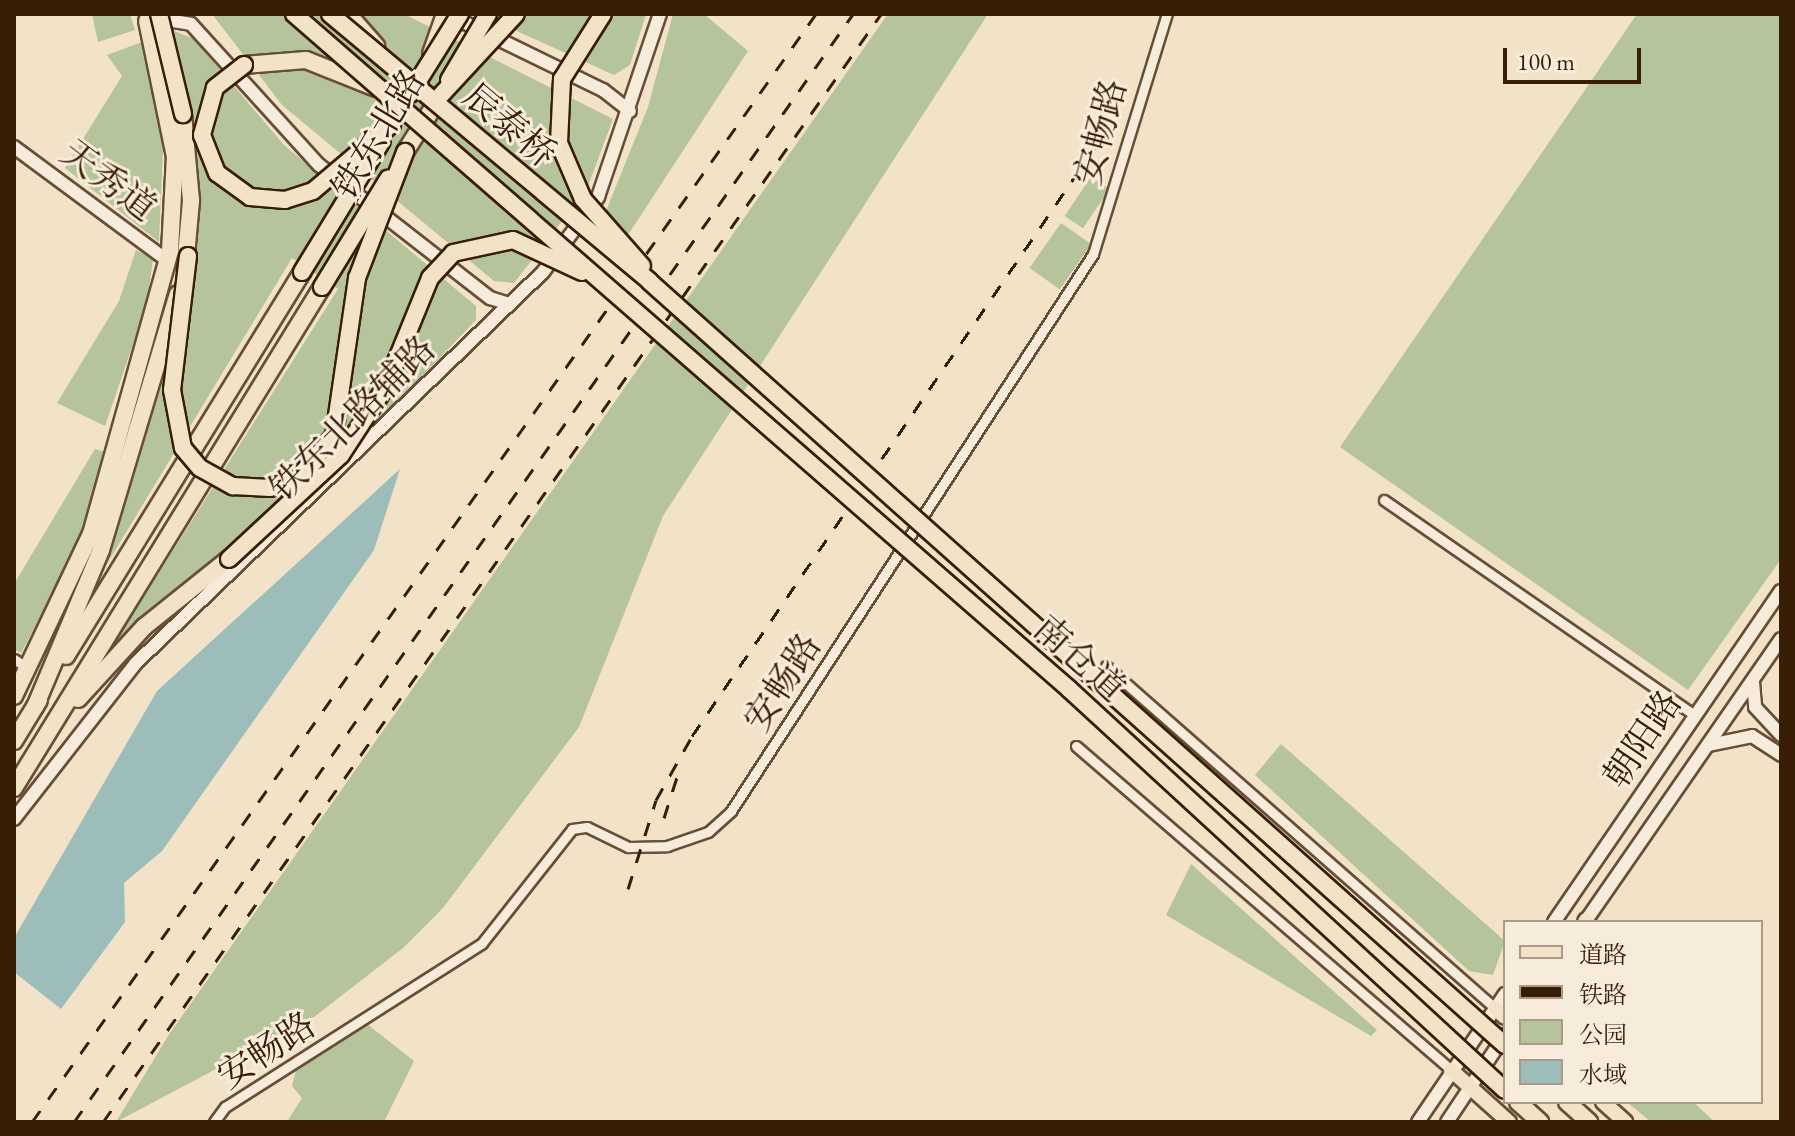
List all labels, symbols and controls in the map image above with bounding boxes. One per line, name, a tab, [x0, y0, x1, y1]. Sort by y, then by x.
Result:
scale bar	[1507, 32, 1645, 82]
text: 100 m	[1517, 46, 1575, 77]
street label: 铁东北路	[322, 61, 434, 207]
street label: 辰泰桥	[455, 74, 565, 176]
street label: 安畅路	[1065, 74, 1135, 190]
street label: 天秀道	[53, 130, 165, 230]
street label: 铁东北路辅路	[260, 326, 444, 510]
street label: 南仓道	[1025, 606, 1135, 710]
street label: 安畅路	[734, 625, 830, 739]
street label: 朝阳路	[1594, 682, 1690, 796]
legend	[1503, 920, 1763, 1104]
text: 道路	[1579, 939, 1627, 970]
text: 铁路	[1579, 979, 1627, 1010]
street label: 安畅路	[209, 1002, 323, 1098]
text: 公园	[1579, 1019, 1627, 1050]
text: 水域	[1579, 1059, 1627, 1090]

